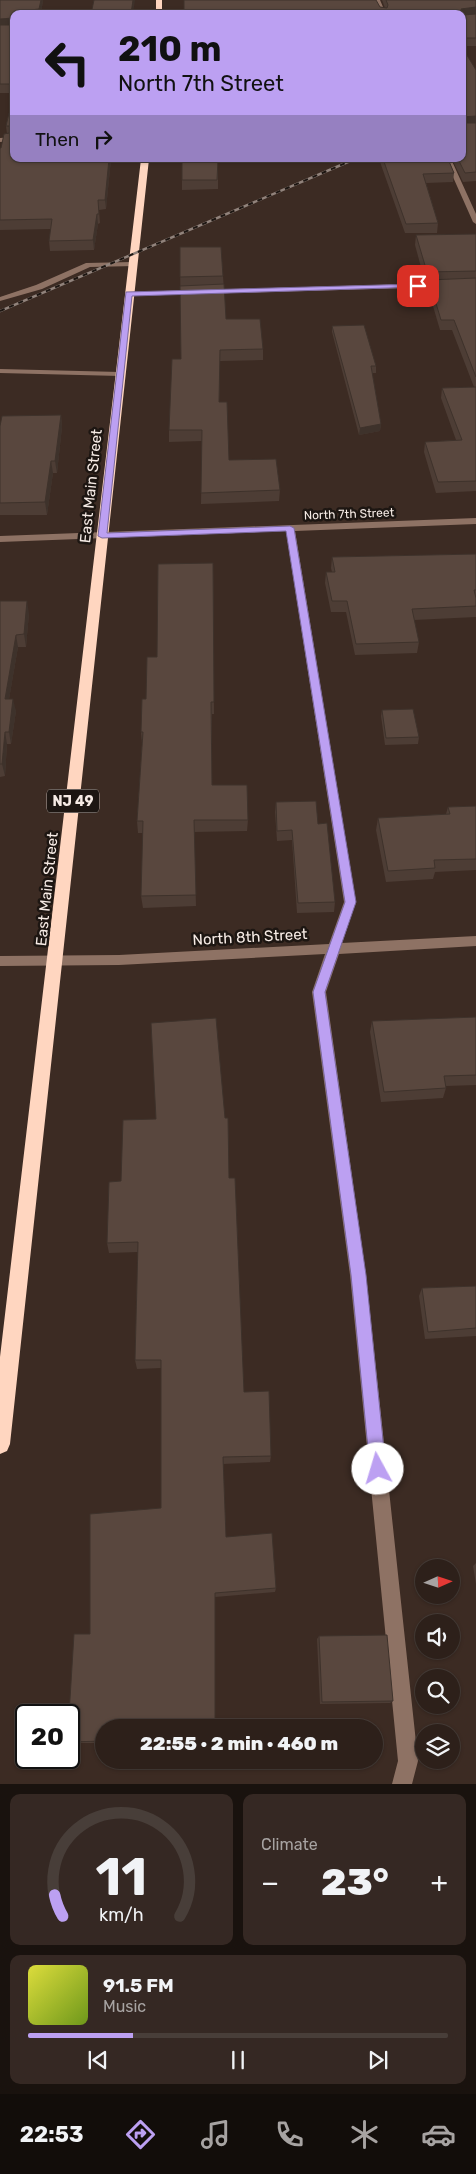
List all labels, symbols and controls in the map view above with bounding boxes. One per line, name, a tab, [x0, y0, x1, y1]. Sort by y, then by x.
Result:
text: 210 m	[118, 28, 221, 70]
icon: left	[35, 30, 100, 95]
text: North 7th Street	[118, 70, 284, 97]
icon: right	[89, 125, 117, 153]
text: Then	[35, 128, 79, 151]
pin	[397, 265, 439, 307]
icon: arrive	[404, 272, 432, 300]
street label: East Main Street	[76, 428, 106, 544]
street label: North 7th Street	[304, 505, 395, 523]
road number: NJ 49	[47, 789, 99, 812]
street label: East Main Street	[32, 831, 62, 947]
street label: North 8th Street	[192, 925, 308, 949]
position arrow	[351, 1442, 403, 1494]
north arrow	[415, 1559, 460, 1604]
map controls	[415, 1559, 460, 1769]
button: sound	[415, 1614, 460, 1659]
button: search	[415, 1669, 460, 1714]
speed limit sign: 20	[15, 1704, 80, 1769]
button: layers	[415, 1724, 460, 1769]
text: 22:55 · 2 min · 460 m	[140, 1732, 338, 1755]
text: Climate	[261, 1835, 318, 1854]
text: 11	[96, 1846, 147, 1908]
text: 23°	[321, 1859, 389, 1905]
text: −	[261, 1866, 279, 1899]
text: +	[431, 1866, 448, 1899]
text: km/h	[99, 1904, 144, 1925]
text: 91.5 FM	[103, 1974, 174, 1997]
text: Music	[103, 1997, 146, 2016]
icon: previous	[84, 2046, 112, 2074]
icon: pause	[224, 2046, 252, 2074]
icon: next	[364, 2046, 392, 2074]
icon: directions	[123, 2117, 158, 2152]
icon: music	[198, 2117, 233, 2152]
icon: phone	[272, 2117, 307, 2152]
icon: climate	[347, 2117, 382, 2152]
icon: car	[421, 2117, 456, 2152]
text: 22:53	[20, 2121, 84, 2148]

